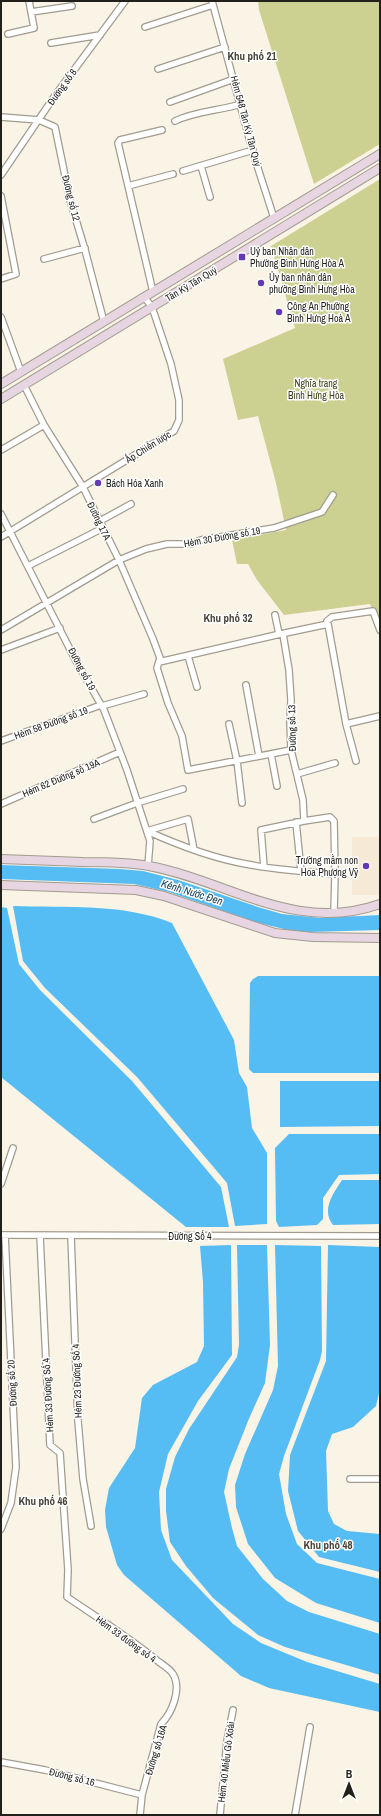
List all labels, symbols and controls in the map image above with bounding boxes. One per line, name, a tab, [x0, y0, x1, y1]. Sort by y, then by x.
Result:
district label: Khu phố 21	[227, 49, 277, 63]
street label: Đường số 8	[44, 66, 80, 108]
street label: Hẻm 548 Tân Kỳ Tân Quý	[228, 74, 265, 169]
street label: Đường số 12	[59, 174, 83, 223]
place label: Uỷ ban Nhân dân Phường Bình Hưng Hòa A	[250, 245, 344, 270]
marker: Uỷ ban Nhân dân Phường Bình Hưng Hòa A	[237, 252, 247, 262]
street label: Tân Kỳ Tân Quý	[163, 263, 220, 305]
place label: Ủy ban nhân dân phường Bình Hưng Hòa	[269, 271, 355, 296]
marker: Ủy ban nhân dân phường Bình Hưng Hòa	[256, 278, 266, 288]
place label: Công An Phường Bình Hưng Hoà A	[287, 300, 351, 325]
marker: Công An Phường Bình Hưng Hoà A	[274, 307, 284, 317]
park label: Nghĩa trang Bình Hưng Hòa	[288, 377, 344, 402]
street label: Ấp Chiến lược	[121, 427, 173, 467]
place label: Bách Hóa Xanh	[106, 477, 163, 490]
marker: Bách Hóa Xanh	[93, 478, 103, 488]
street label: Đường 17A	[84, 500, 114, 543]
street label: Hẻm 30 Đường số 19	[183, 524, 262, 550]
district label: Khu phố 32	[203, 611, 253, 625]
street label: Đường số 19	[65, 645, 99, 693]
street label: Hẻm 58 Đường số 19	[12, 703, 90, 742]
street label: Đường số 13	[285, 704, 299, 751]
street label: Hẻm 62 Đường số 19A	[20, 756, 102, 800]
place label: Trường mầm non Hoa Phượng Vỹ	[296, 854, 359, 879]
marker: Trường mầm non Hoa Phượng Vỹ	[361, 861, 371, 871]
water label: Kênh Nước Đen	[160, 876, 224, 908]
street label: Đường Số 4	[168, 1230, 212, 1243]
street label: Hẻm 23 Đường Số 4	[69, 1343, 85, 1418]
street label: Hẻm 33 Đường Số 4	[40, 1357, 56, 1432]
street label: Đường số 20	[4, 1359, 20, 1407]
district label: Khu phố 46	[18, 1494, 68, 1508]
district label: Khu phố 48	[303, 1538, 353, 1552]
street label: Hẻm 33 đường số 4	[93, 1613, 159, 1666]
street label: Hẻm 40 Miếu Gò Xoài	[215, 1721, 237, 1803]
street label: Đường số 16A	[142, 1723, 170, 1777]
north arrow	[329, 1764, 369, 1804]
street label: Đường số 16	[48, 1765, 97, 1789]
text: B	[346, 1767, 353, 1781]

